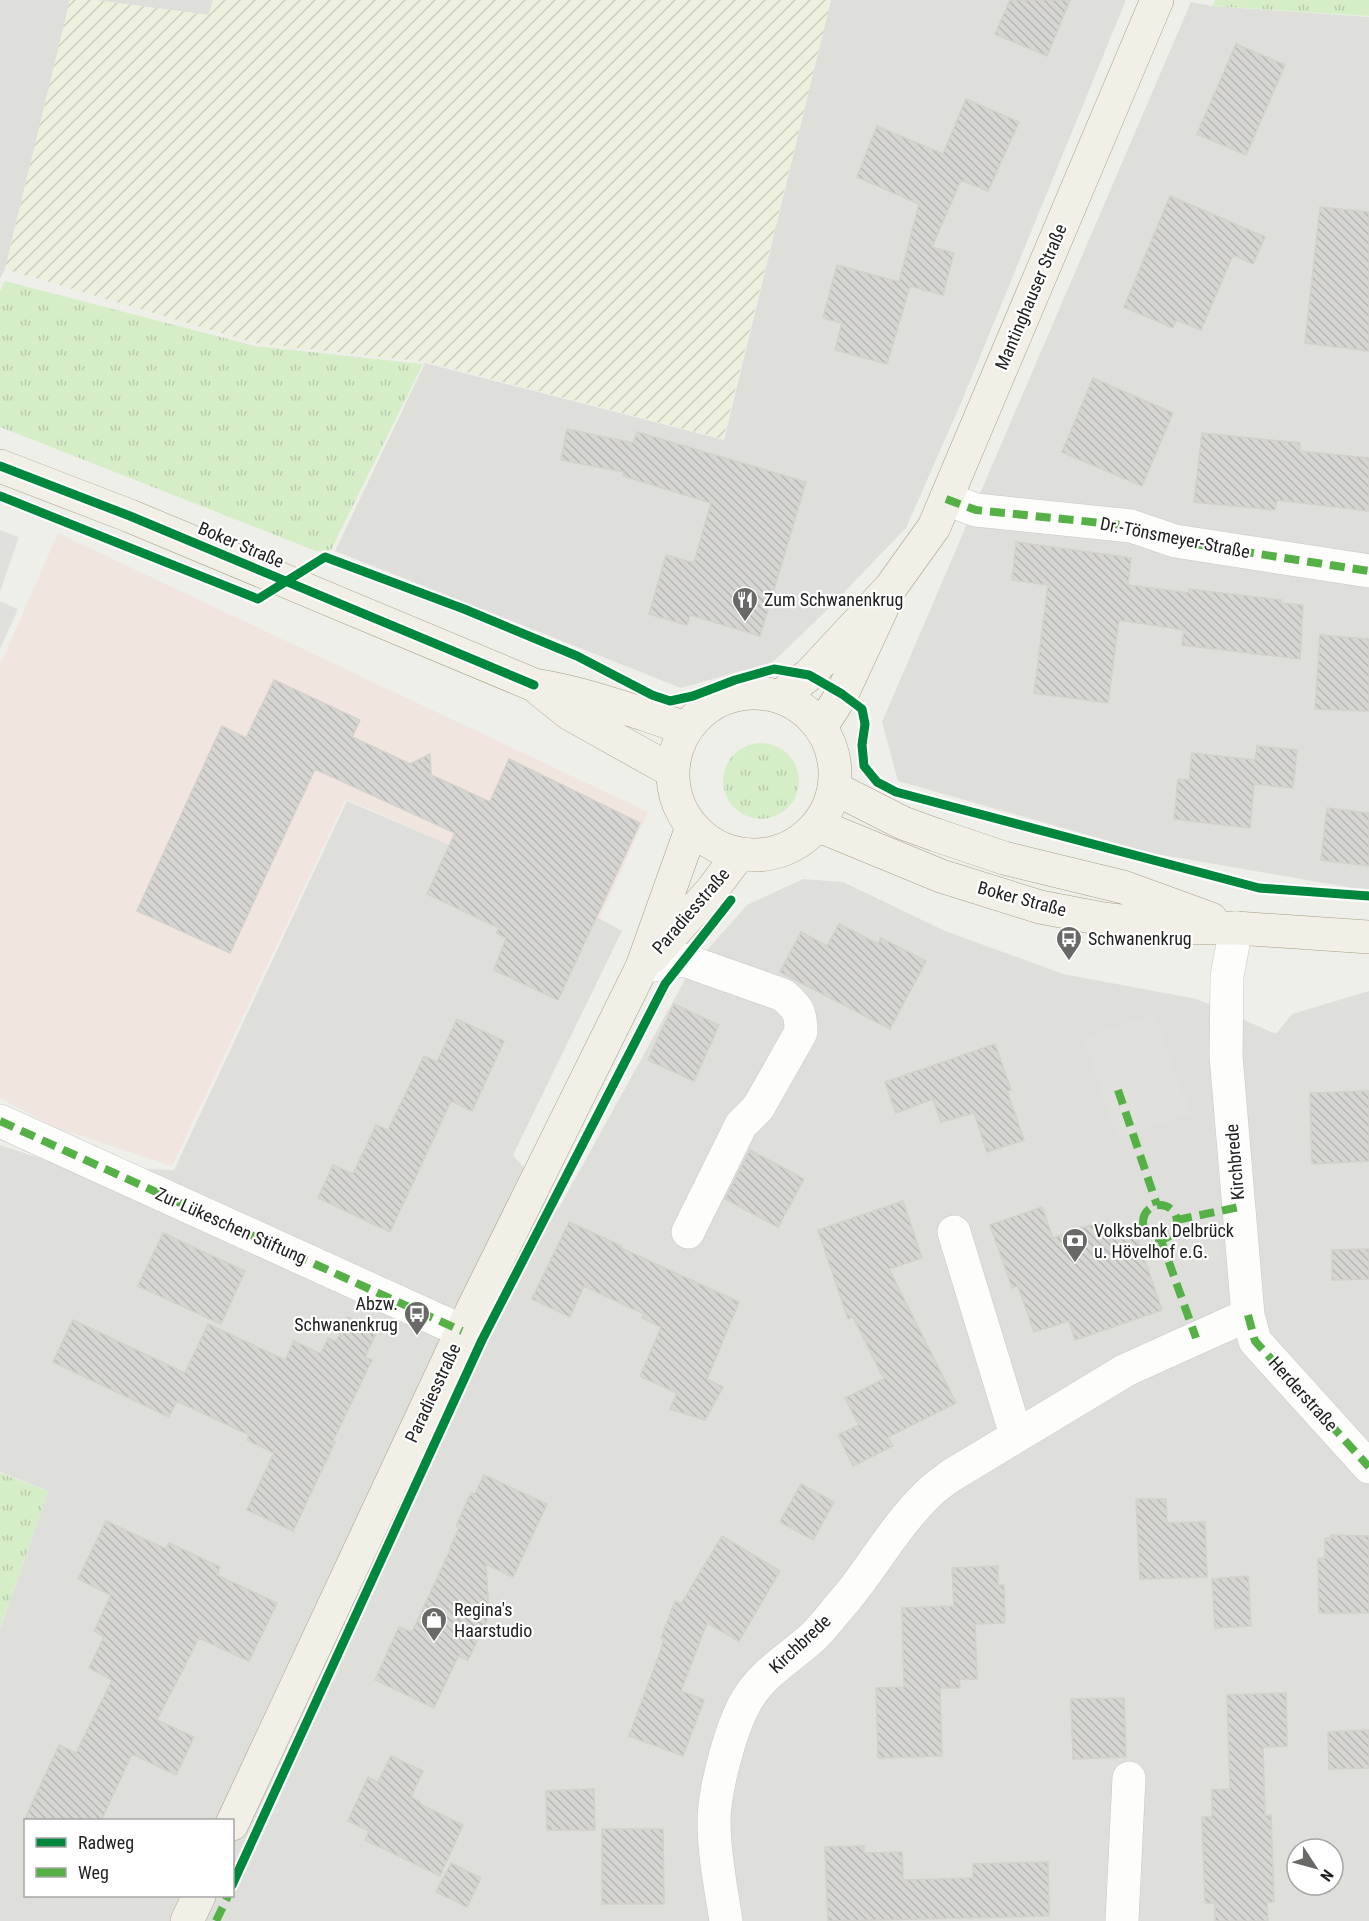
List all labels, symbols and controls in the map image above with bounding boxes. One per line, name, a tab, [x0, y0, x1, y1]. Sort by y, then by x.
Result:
street label: Mantinghauser Straße	[990, 221, 1071, 373]
street label: Dr.-Tönsmeyer-Straße	[1098, 513, 1252, 562]
street label: Boker Straße	[195, 517, 287, 572]
restaurant icon: Zum Schwanenkrug	[730, 585, 760, 623]
place label: Zum Schwanenkrug	[764, 589, 903, 610]
street label: Paradiesstraße	[648, 863, 734, 958]
street label: Boker Straße	[975, 877, 1069, 920]
bus stop icon: Schwanenkrug	[1054, 924, 1084, 962]
place label: Schwanenkrug	[1088, 928, 1192, 949]
street label: Kirchbrede	[1221, 1123, 1248, 1201]
street label: Zur Lükeschen Stiftung	[152, 1183, 310, 1268]
place label: Volksbank Delbrück u. Hövelhof e.G.	[1094, 1220, 1234, 1262]
bank icon: Volksbank Delbrück u. Hövelhof e.G.	[1060, 1226, 1090, 1264]
place label: Abzw. Schwanenkrug	[294, 1293, 398, 1335]
bus stop icon: Abzw. Schwanenkrug	[402, 1299, 432, 1337]
street label: Paradiesstraße	[400, 1340, 465, 1446]
street label: Herderstraße	[1264, 1352, 1342, 1435]
place label: Regina's Haarstudio	[454, 1599, 532, 1641]
shop icon: Regina's Haarstudio	[419, 1605, 449, 1643]
street label: Kirchbrede	[765, 1610, 835, 1677]
legend	[24, 1819, 234, 1897]
text: Radweg	[78, 1832, 134, 1853]
north arrow	[1285, 1837, 1345, 1897]
text: Weg	[78, 1862, 109, 1883]
text: N	[1316, 1866, 1337, 1885]

